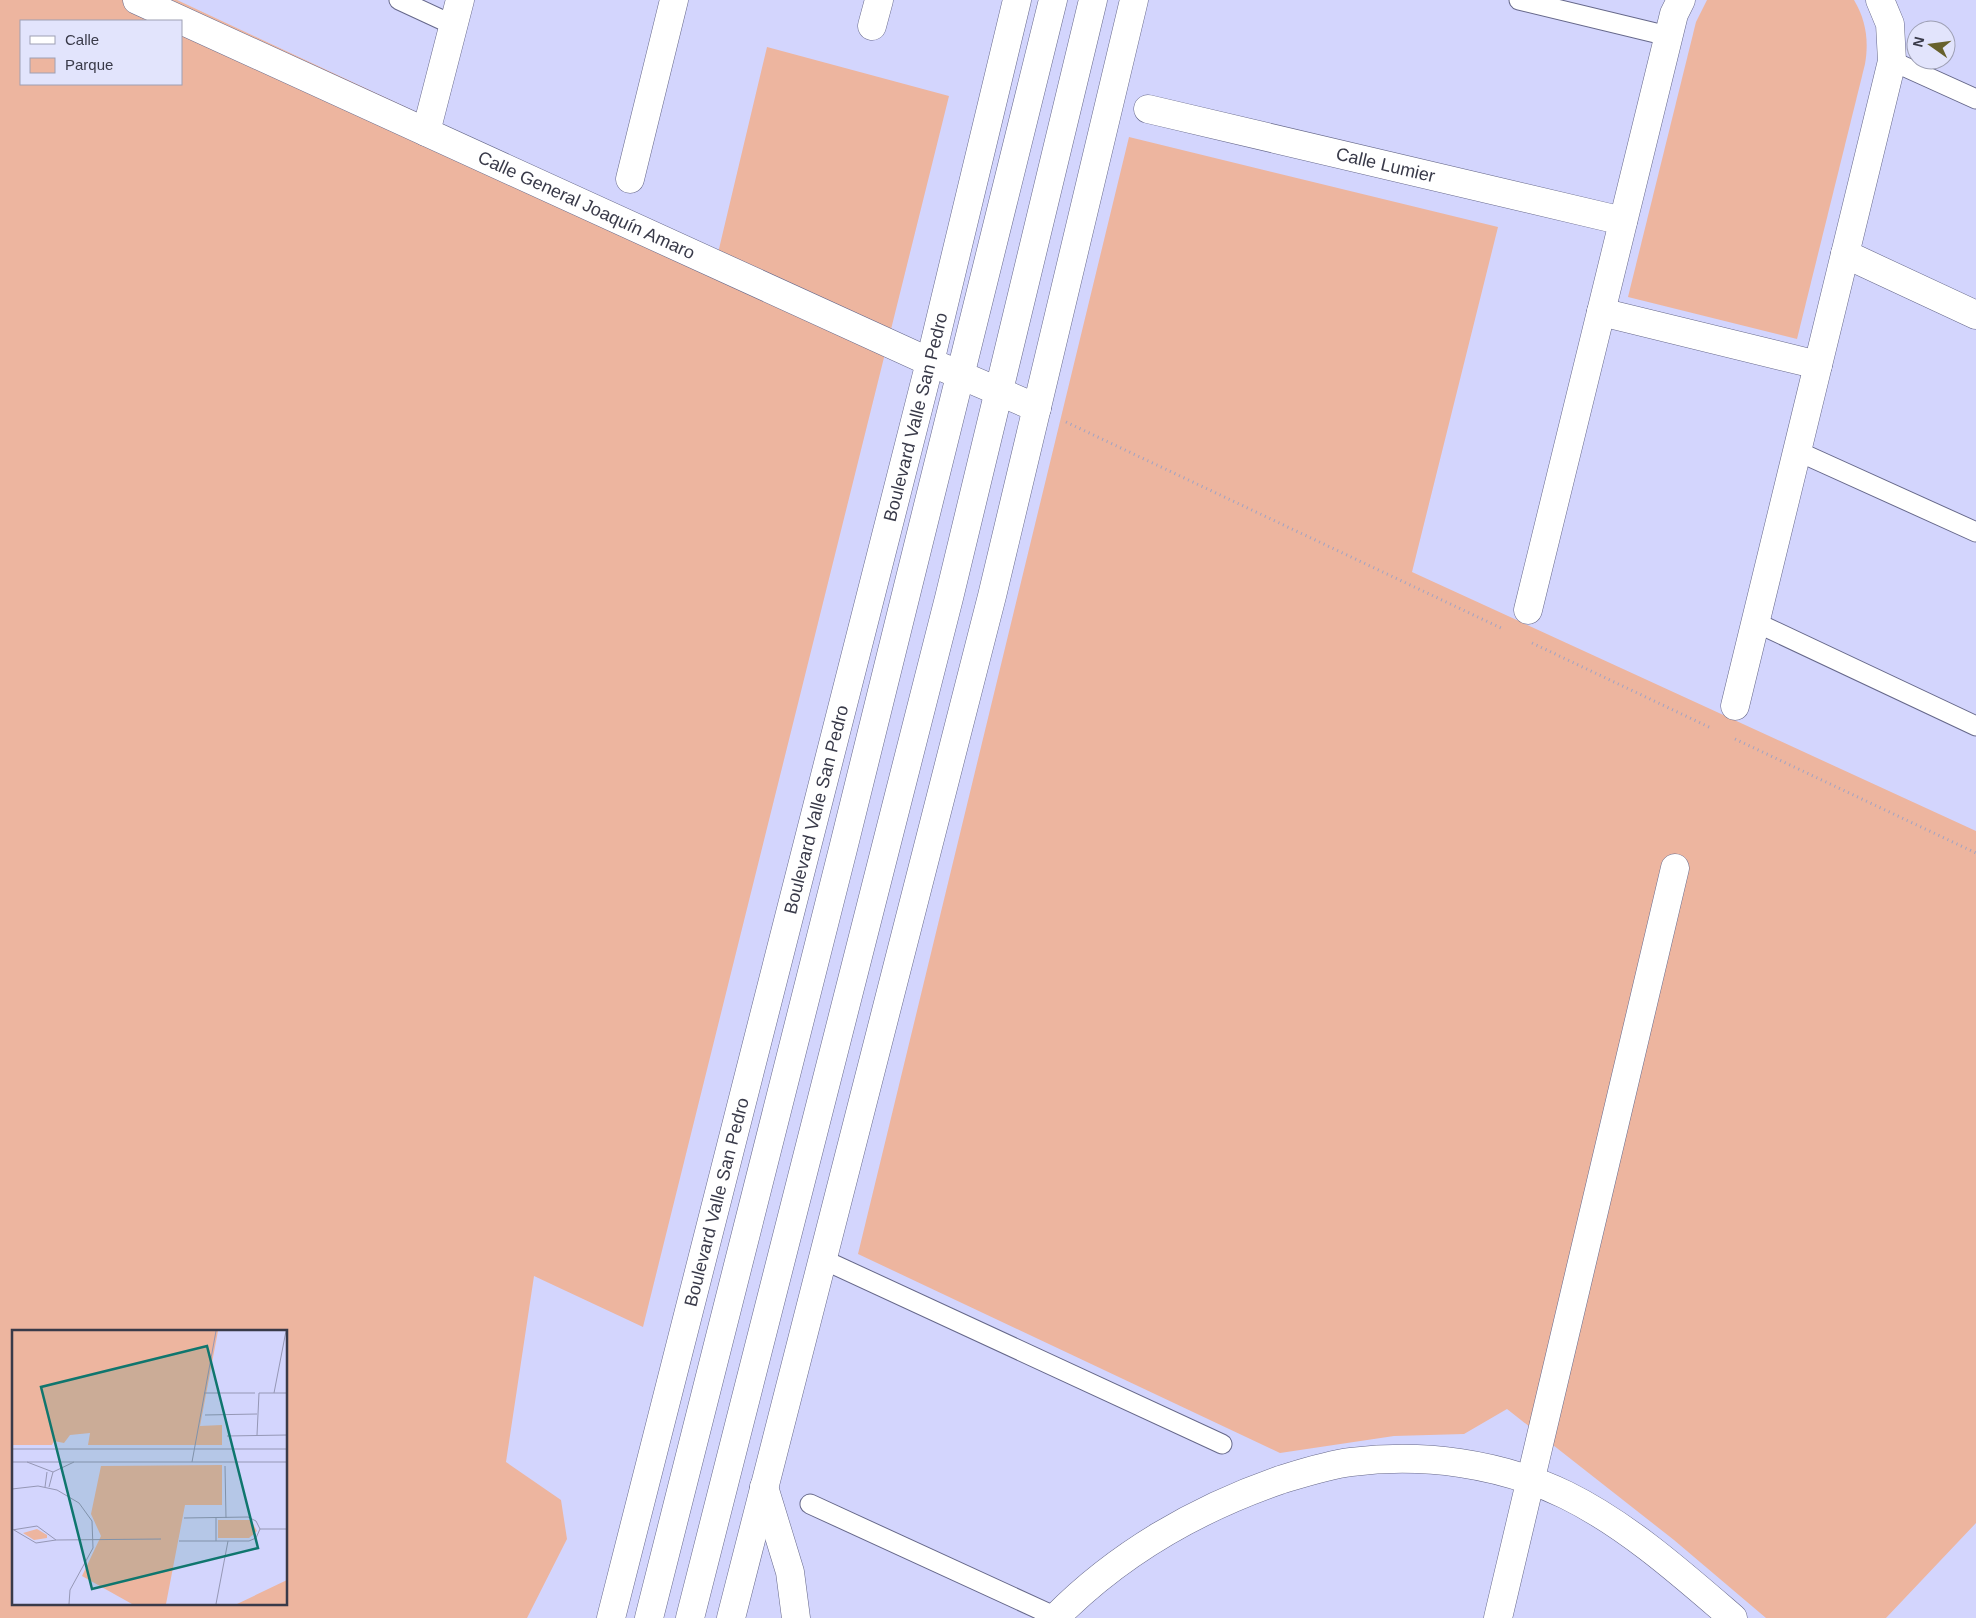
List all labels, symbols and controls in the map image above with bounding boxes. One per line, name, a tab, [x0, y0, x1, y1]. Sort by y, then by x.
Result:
legend	[20, 20, 182, 85]
north arrow	[1906, 20, 1956, 70]
text: Calle	[65, 31, 99, 48]
text: N	[1909, 35, 1927, 49]
text: Parque	[65, 56, 113, 73]
street label: Calle Lumier	[1334, 144, 1437, 186]
street label: Calle General Joaquín Amaro	[475, 147, 698, 263]
street label: Boulevard Valle San Pedro	[880, 310, 952, 524]
street label: Boulevard Valle San Pedro	[780, 703, 852, 916]
street label: Boulevard Valle San Pedro	[680, 1096, 753, 1309]
inset map	[12, 1330, 288, 1606]

